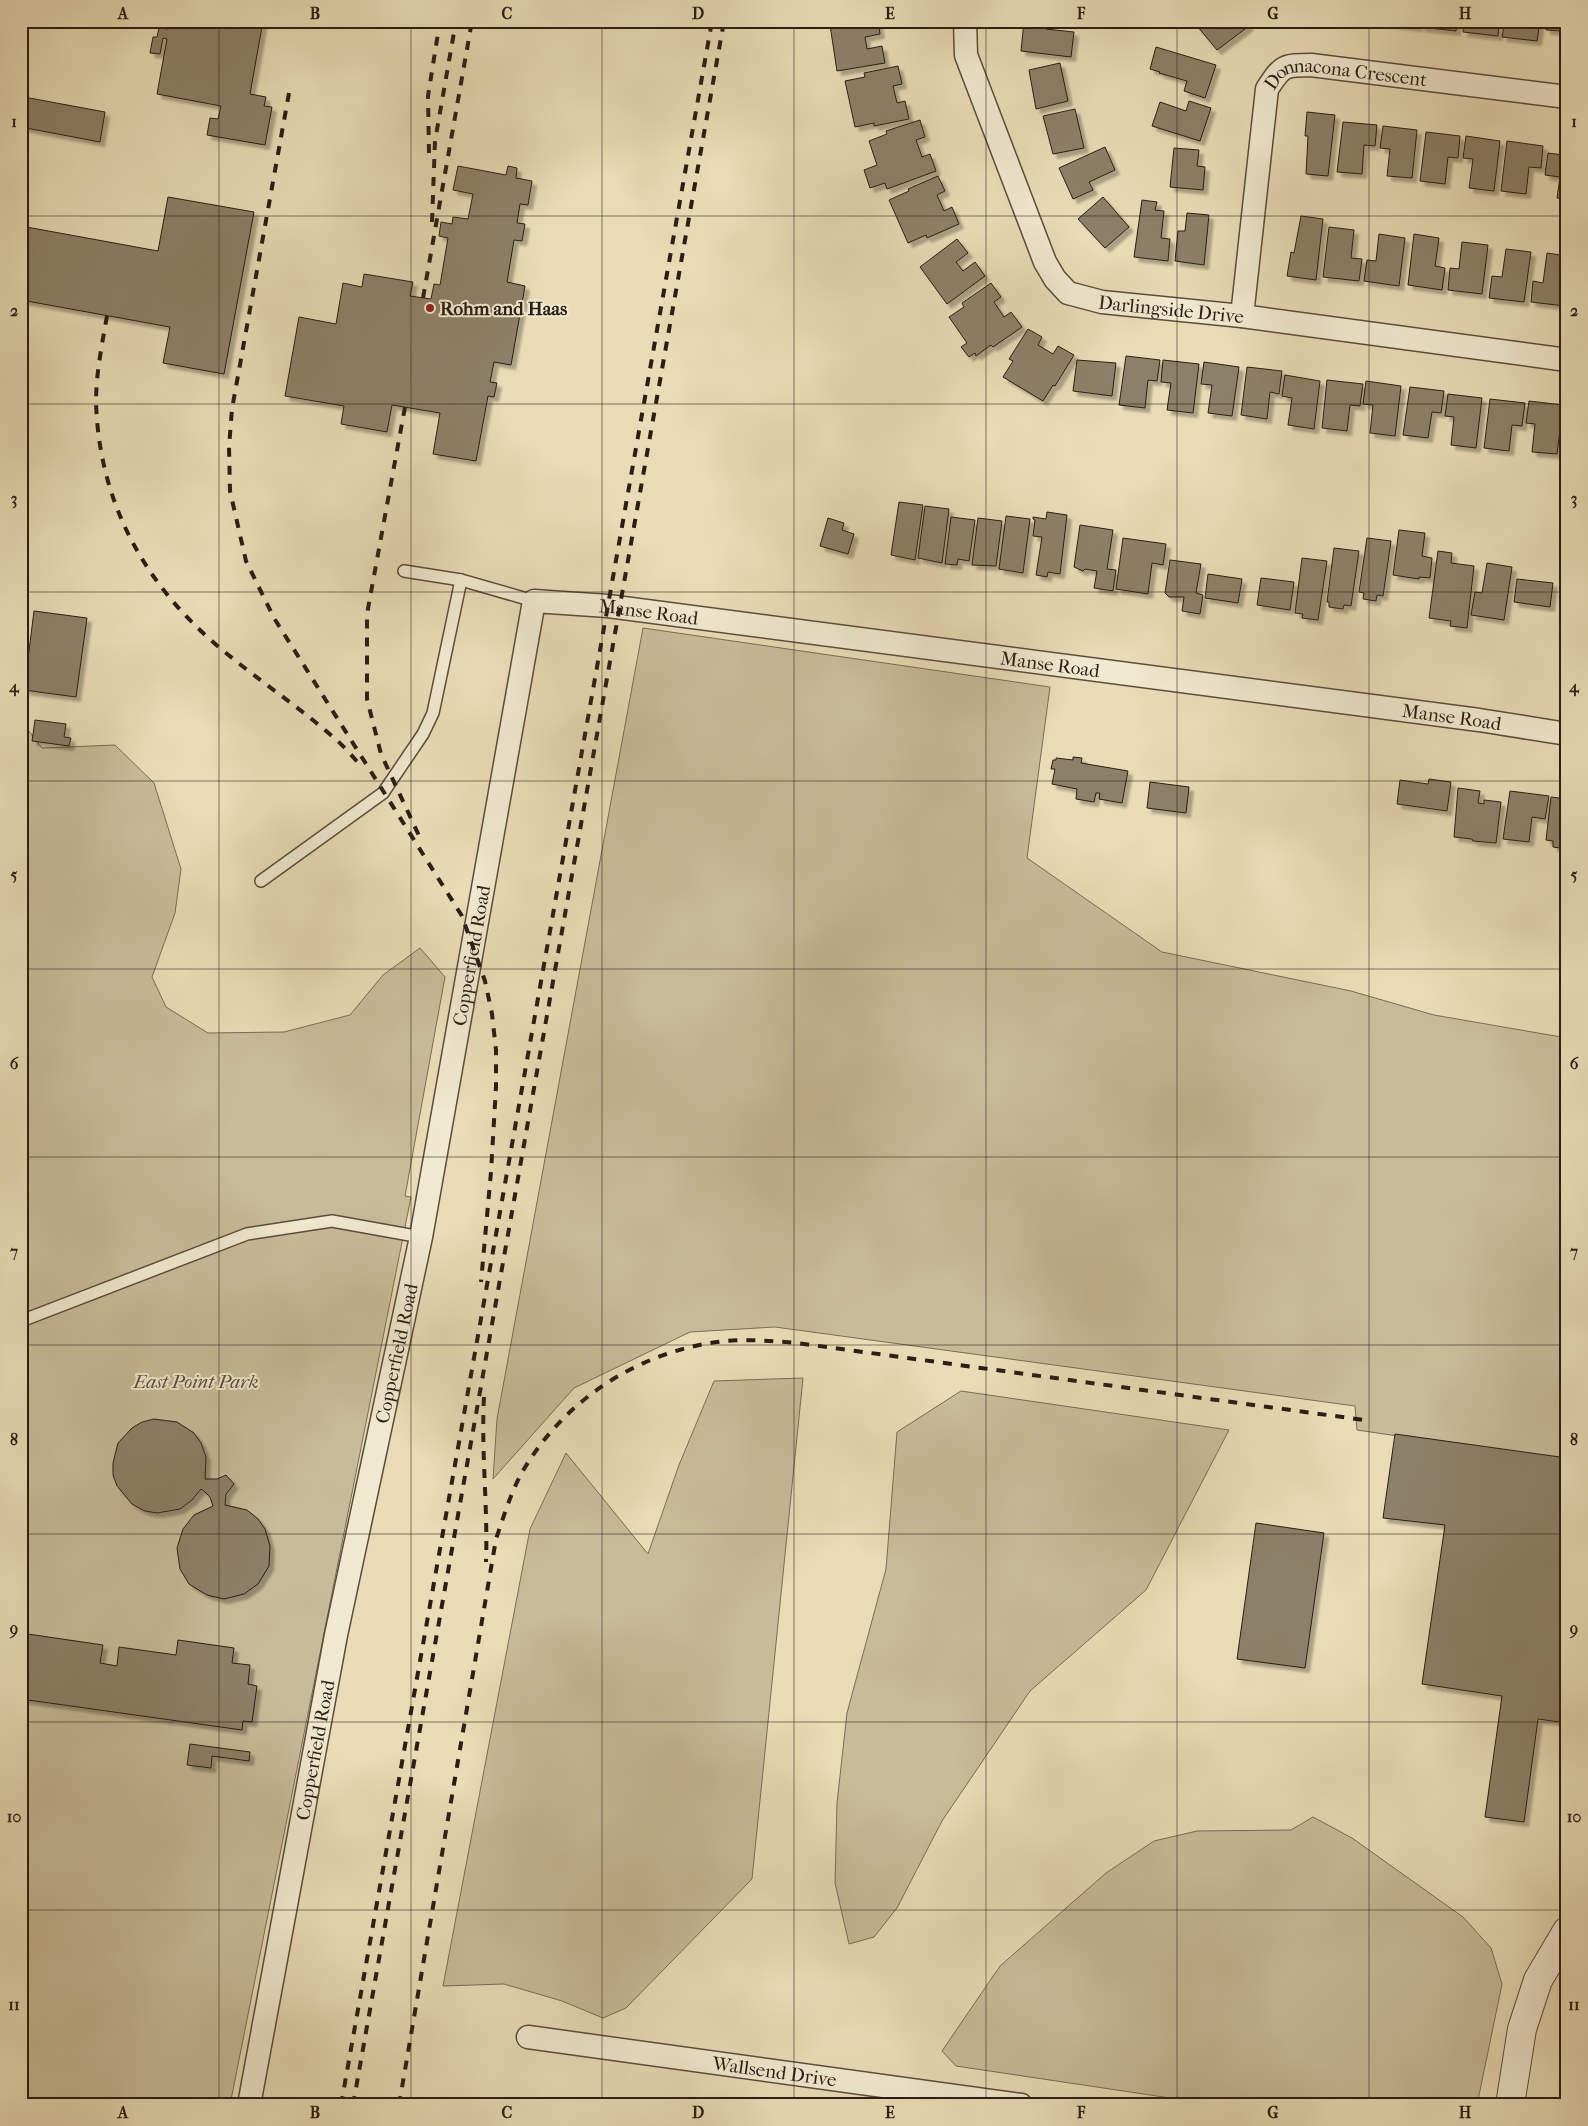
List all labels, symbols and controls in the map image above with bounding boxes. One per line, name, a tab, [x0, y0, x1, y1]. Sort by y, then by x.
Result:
text: A	[117, 4, 129, 23]
text: B	[310, 4, 320, 23]
text: C	[502, 4, 513, 23]
text: D	[692, 4, 704, 23]
text: E	[885, 4, 895, 23]
text: F	[1076, 4, 1086, 23]
text: G	[1267, 4, 1279, 23]
text: H	[1459, 4, 1472, 23]
street label: Donnacona Crescent	[1260, 55, 1428, 94]
text: 1	[11, 112, 17, 131]
text: 1	[1571, 112, 1577, 131]
street label: Darlingside Drive	[1097, 292, 1245, 328]
place label: Rohm and Haas	[440, 298, 567, 320]
text: 2	[10, 301, 18, 320]
text: 2	[1570, 301, 1578, 320]
marker: Rohm and Haas	[424, 302, 436, 314]
text: 3	[11, 489, 17, 509]
text: 3	[1571, 489, 1577, 509]
street label: Manse Road	[598, 595, 700, 630]
street label: Manse Road	[999, 647, 1102, 682]
text: 4	[8, 677, 20, 697]
text: 4	[1568, 677, 1580, 697]
street label: Manse Road	[1401, 700, 1503, 735]
text: 5	[11, 865, 18, 884]
text: 5	[1571, 865, 1578, 884]
street label: Copperfield Road	[449, 883, 495, 1028]
text: 6	[10, 1054, 19, 1073]
text: 6	[1570, 1054, 1579, 1073]
text: 7	[9, 1242, 18, 1261]
text: 7	[1569, 1242, 1578, 1261]
street label: Copperfield Road	[372, 1281, 423, 1425]
park label: East Point Park	[132, 1371, 259, 1393]
text: 8	[10, 1430, 18, 1449]
text: 8	[1570, 1430, 1578, 1449]
text: 9	[9, 1619, 18, 1639]
text: 9	[1569, 1619, 1578, 1639]
street label: Copperfield Road	[292, 1678, 340, 1822]
text: 10	[7, 1807, 21, 1826]
text: 10	[1567, 1807, 1581, 1826]
text: 11	[8, 1995, 20, 2014]
text: 11	[1568, 1995, 1580, 2014]
street label: Wallsend Drive	[710, 2052, 838, 2091]
text: A	[117, 2103, 129, 2122]
text: B	[310, 2103, 320, 2122]
text: C	[502, 2103, 513, 2122]
text: D	[692, 2103, 704, 2122]
text: E	[885, 2103, 895, 2122]
text: F	[1076, 2103, 1086, 2122]
text: G	[1267, 2103, 1279, 2122]
text: H	[1459, 2103, 1472, 2122]

